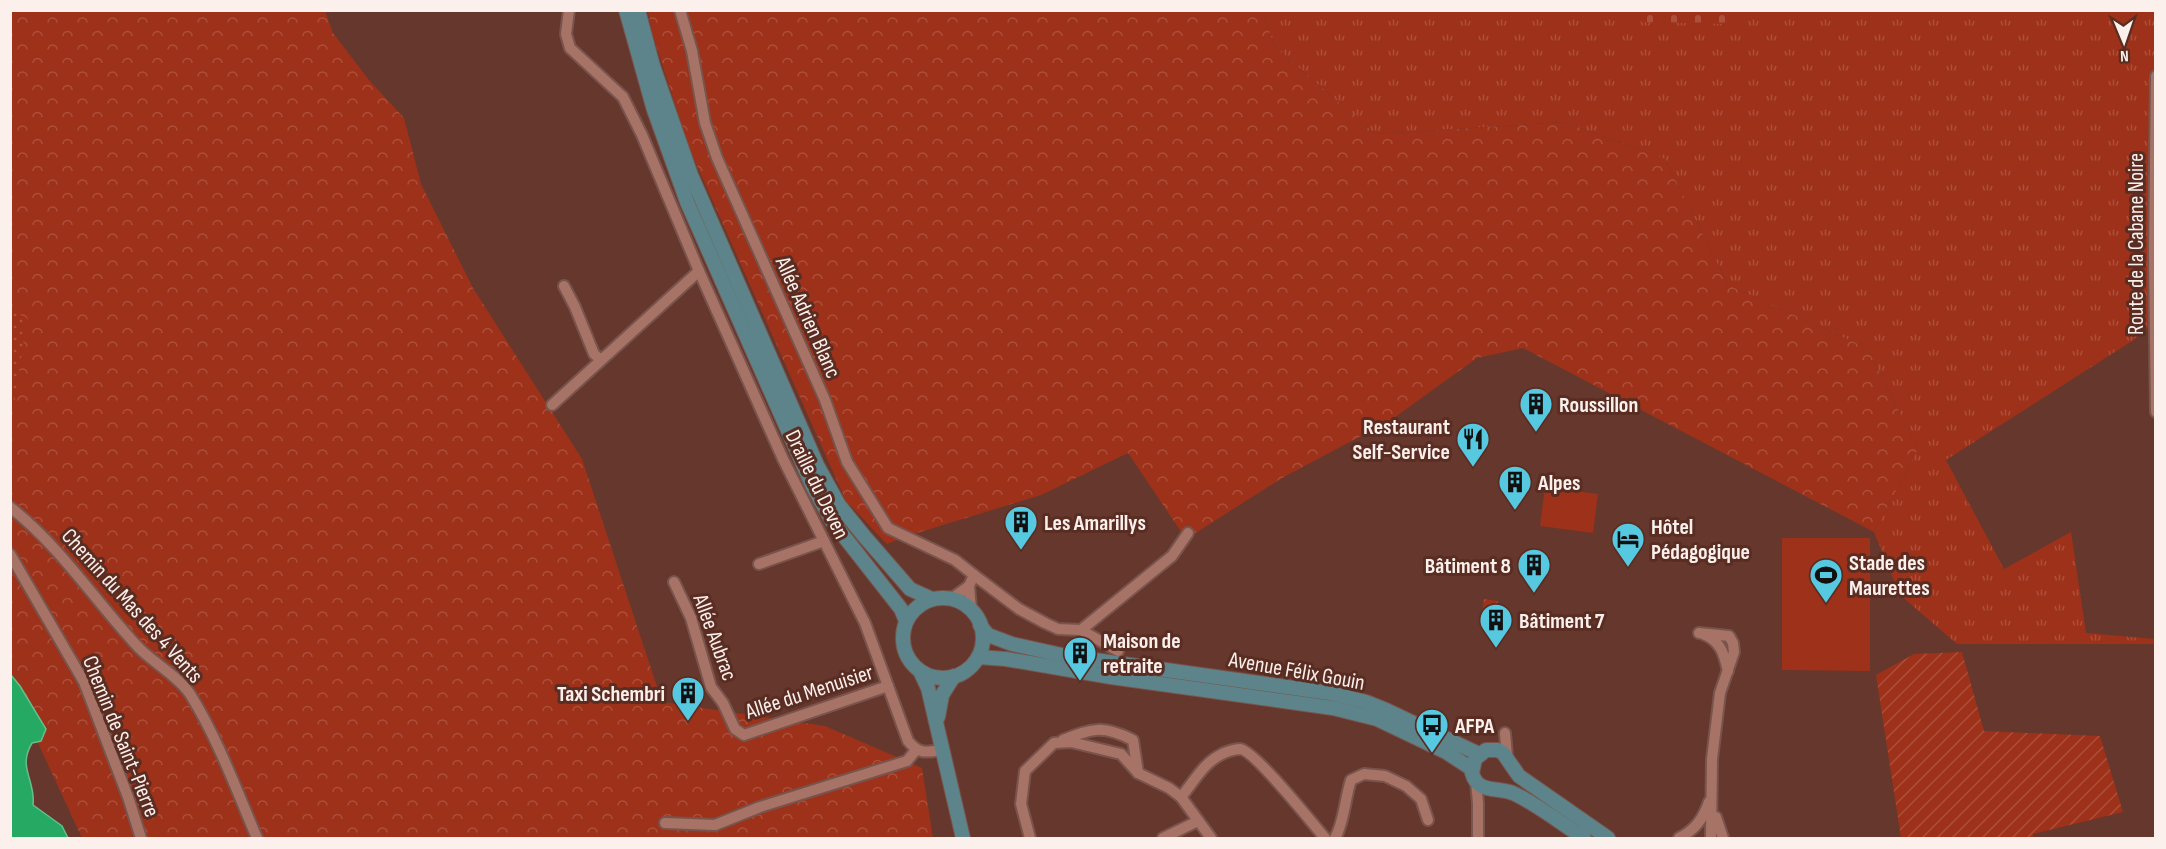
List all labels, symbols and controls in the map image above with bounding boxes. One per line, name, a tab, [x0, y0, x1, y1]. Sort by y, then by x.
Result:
north arrow	[2094, 12, 2154, 72]
text: N	[2120, 46, 2129, 65]
street label: Route de la Cabane Noire	[2123, 153, 2150, 335]
street label: Allée Adrien Blanc	[768, 252, 846, 383]
building icon: Roussillon	[1518, 386, 1554, 433]
place label: Roussillon	[1559, 392, 1638, 419]
place label: Restaurant Self-Service	[1353, 414, 1450, 466]
restaurant icon: Restaurant Self-Service	[1455, 421, 1491, 468]
street label: Draille du Deven	[779, 426, 855, 544]
building icon: Alpes	[1497, 464, 1533, 511]
place label: Alpes	[1537, 470, 1581, 497]
building icon: Les Amarillys	[1003, 504, 1039, 551]
place label: Les Amarillys	[1044, 510, 1146, 537]
place label: Hôtel Pédagogique	[1651, 514, 1750, 566]
hotel icon: Hôtel Pédagogique	[1610, 521, 1646, 568]
street label: Chemin du Mas des 4 Vents	[55, 523, 209, 689]
building icon: Bâtiment 8	[1516, 547, 1552, 594]
place label: Stade des Maurettes	[1849, 550, 1930, 602]
place label: Bâtiment 8	[1425, 553, 1511, 580]
sports icon: Stade des Maurettes	[1808, 557, 1844, 604]
street label: Allée Aubrac	[686, 590, 743, 684]
building icon: Bâtiment 7	[1478, 602, 1514, 649]
place label: Bâtiment 7	[1519, 608, 1605, 635]
place label: Maison de retraite	[1103, 628, 1181, 680]
building icon: Maison de retraite	[1062, 635, 1098, 682]
street label: Avenue Félix Gouin	[1226, 646, 1367, 697]
street label: Chemin de Saint-Pierre	[76, 652, 165, 821]
street label: Allée du Menuisier	[741, 659, 877, 726]
building icon: Taxi Schembri	[670, 675, 706, 722]
place label: Taxi Schembri	[557, 681, 665, 708]
bus stop icon: AFPA	[1414, 707, 1450, 754]
place label: AFPA	[1454, 713, 1495, 740]

